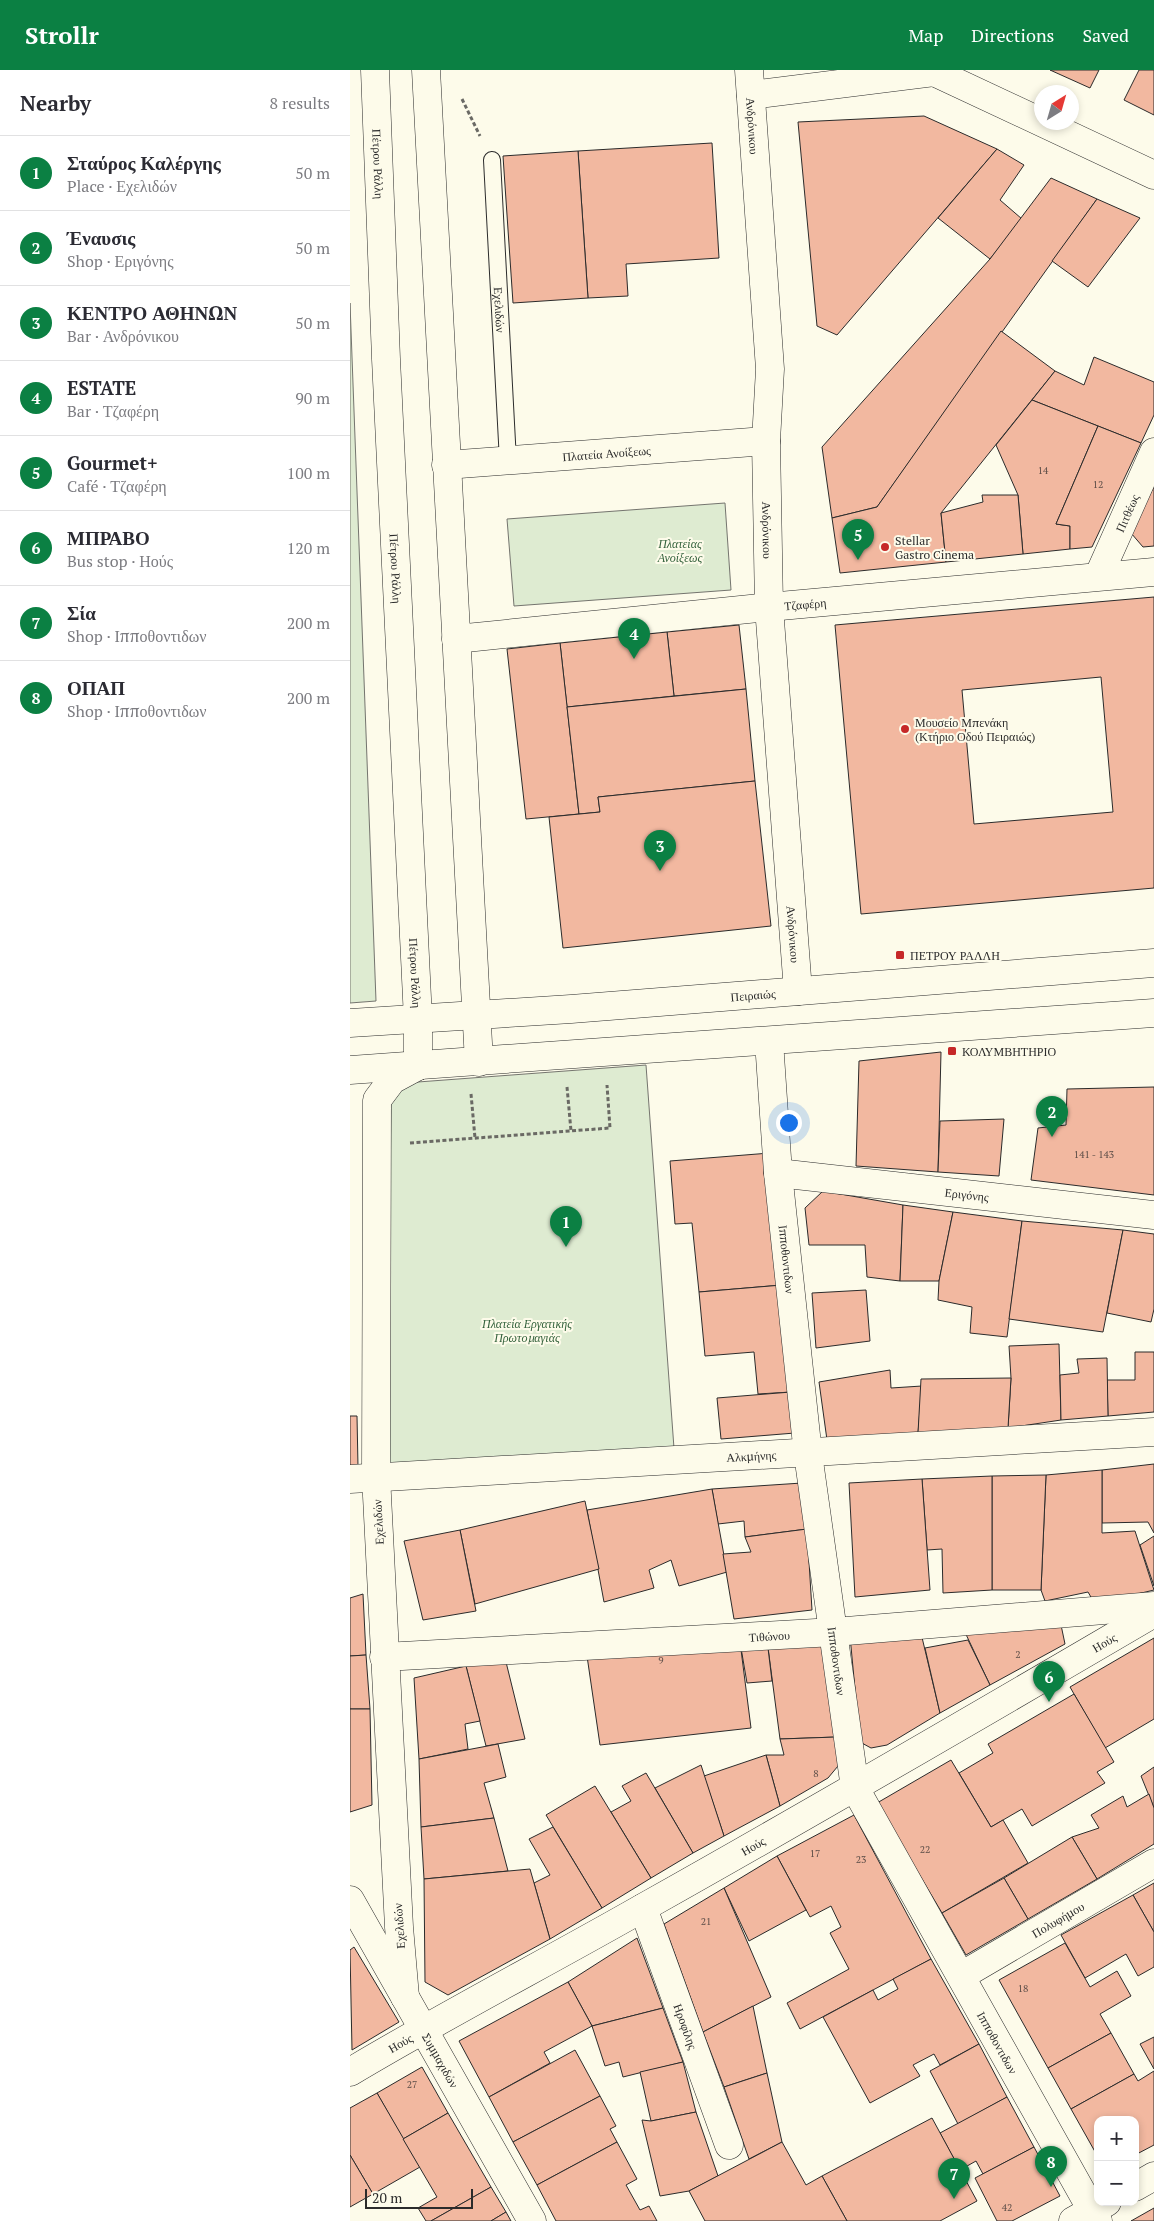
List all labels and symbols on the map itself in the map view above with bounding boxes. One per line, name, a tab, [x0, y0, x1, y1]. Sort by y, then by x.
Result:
north arrow	[1034, 85, 1079, 130]
street label: Ανδρόνικου	[743, 97, 762, 155]
street label: Πέτρου Ράλλη	[370, 129, 387, 199]
street label: Εχελιδών	[491, 287, 509, 334]
street label: Πλατεία Ανοίξεως	[562, 442, 652, 464]
house number: 14	[1038, 464, 1049, 477]
house number: 12	[1093, 478, 1103, 491]
street label: Πιτθέως	[1112, 491, 1142, 534]
street label: Ανδρόνικου	[760, 501, 776, 559]
pin: 5	[842, 519, 874, 560]
street label: Πέτρου Ράλλη	[387, 533, 405, 604]
place label: Stellar Gastro Cinema	[895, 533, 974, 562]
park label: Πλατείας Ανοίξεως	[657, 536, 702, 565]
marker: Stellar Gastro Cinema	[879, 541, 891, 553]
street label: Τζαφέρη	[783, 594, 827, 613]
pin: 4	[618, 618, 650, 659]
place label: Μουσείο Μπενάκη (Κτήριο Οδού Πειραιώς)	[915, 715, 1035, 744]
marker: Μουσείο Μπενάκη (Κτήριο Οδού Πειραιώς)	[899, 723, 911, 735]
pin: 3	[644, 830, 676, 871]
street label: Ανδρόνικου	[784, 905, 803, 963]
street label: Πέτρου Ράλλη	[407, 938, 425, 1009]
place label: ΠΕΤΡΟΥ ΡΑΛΛΗ	[910, 948, 1000, 963]
marker: ΠΕΤΡΟΥ ΡΑΛΛΗ	[894, 949, 906, 961]
street label: Πειραιώς	[730, 985, 776, 1004]
place label: ΚΟΛΥΜΒΗΤΗΡΙΟ	[962, 1044, 1056, 1059]
marker: ΚΟΛΥΜΒΗΤΗΡΙΟ	[946, 1045, 958, 1057]
pin: 2	[1036, 1096, 1068, 1137]
your location	[776, 1110, 802, 1136]
house number: 141 - 143	[1074, 1148, 1114, 1161]
street label: Εριγόνης	[944, 1184, 990, 1204]
pin: 1	[550, 1206, 582, 1247]
street label: Ιπποθοντιδων	[776, 1224, 798, 1295]
park label: Πλατεία Εργατικής Πρωτομαγιάς	[481, 1316, 572, 1345]
street label: Αλκμήνης	[726, 1447, 777, 1464]
street label: Εχελιδών	[369, 1498, 387, 1545]
street label: Ιπποθοντιδων	[825, 1626, 849, 1697]
street label: Τιθώνου	[748, 1627, 790, 1644]
street label: Ηούς	[1089, 1629, 1119, 1655]
house number: 2	[1015, 1648, 1021, 1661]
house number: 9	[658, 1654, 664, 1667]
pin: 6	[1033, 1661, 1065, 1702]
house number: 8	[813, 1767, 819, 1780]
street label: Ηούς	[738, 1833, 768, 1858]
house number: 22	[920, 1843, 930, 1856]
house number: 17	[810, 1847, 820, 1860]
house number: 23	[856, 1853, 866, 1866]
street label: Πολυφήμου	[1029, 1898, 1087, 1941]
street label: Εχελιδών	[390, 1902, 408, 1949]
house number: 21	[701, 1915, 711, 1928]
house number: 18	[1018, 1982, 1028, 1995]
street label: Ηροφίλης	[671, 2002, 701, 2052]
street label: Ιπποθοντιδων	[974, 2009, 1022, 2077]
street label: Ηούς	[385, 2030, 415, 2056]
street label: Συμμαχιδών	[419, 2030, 462, 2091]
house number: 27	[407, 2078, 417, 2091]
pin: 8	[1035, 2146, 1067, 2187]
pin: 7	[938, 2158, 970, 2199]
scale bar	[365, 2186, 472, 2209]
house number: 42	[1002, 2201, 1012, 2214]

